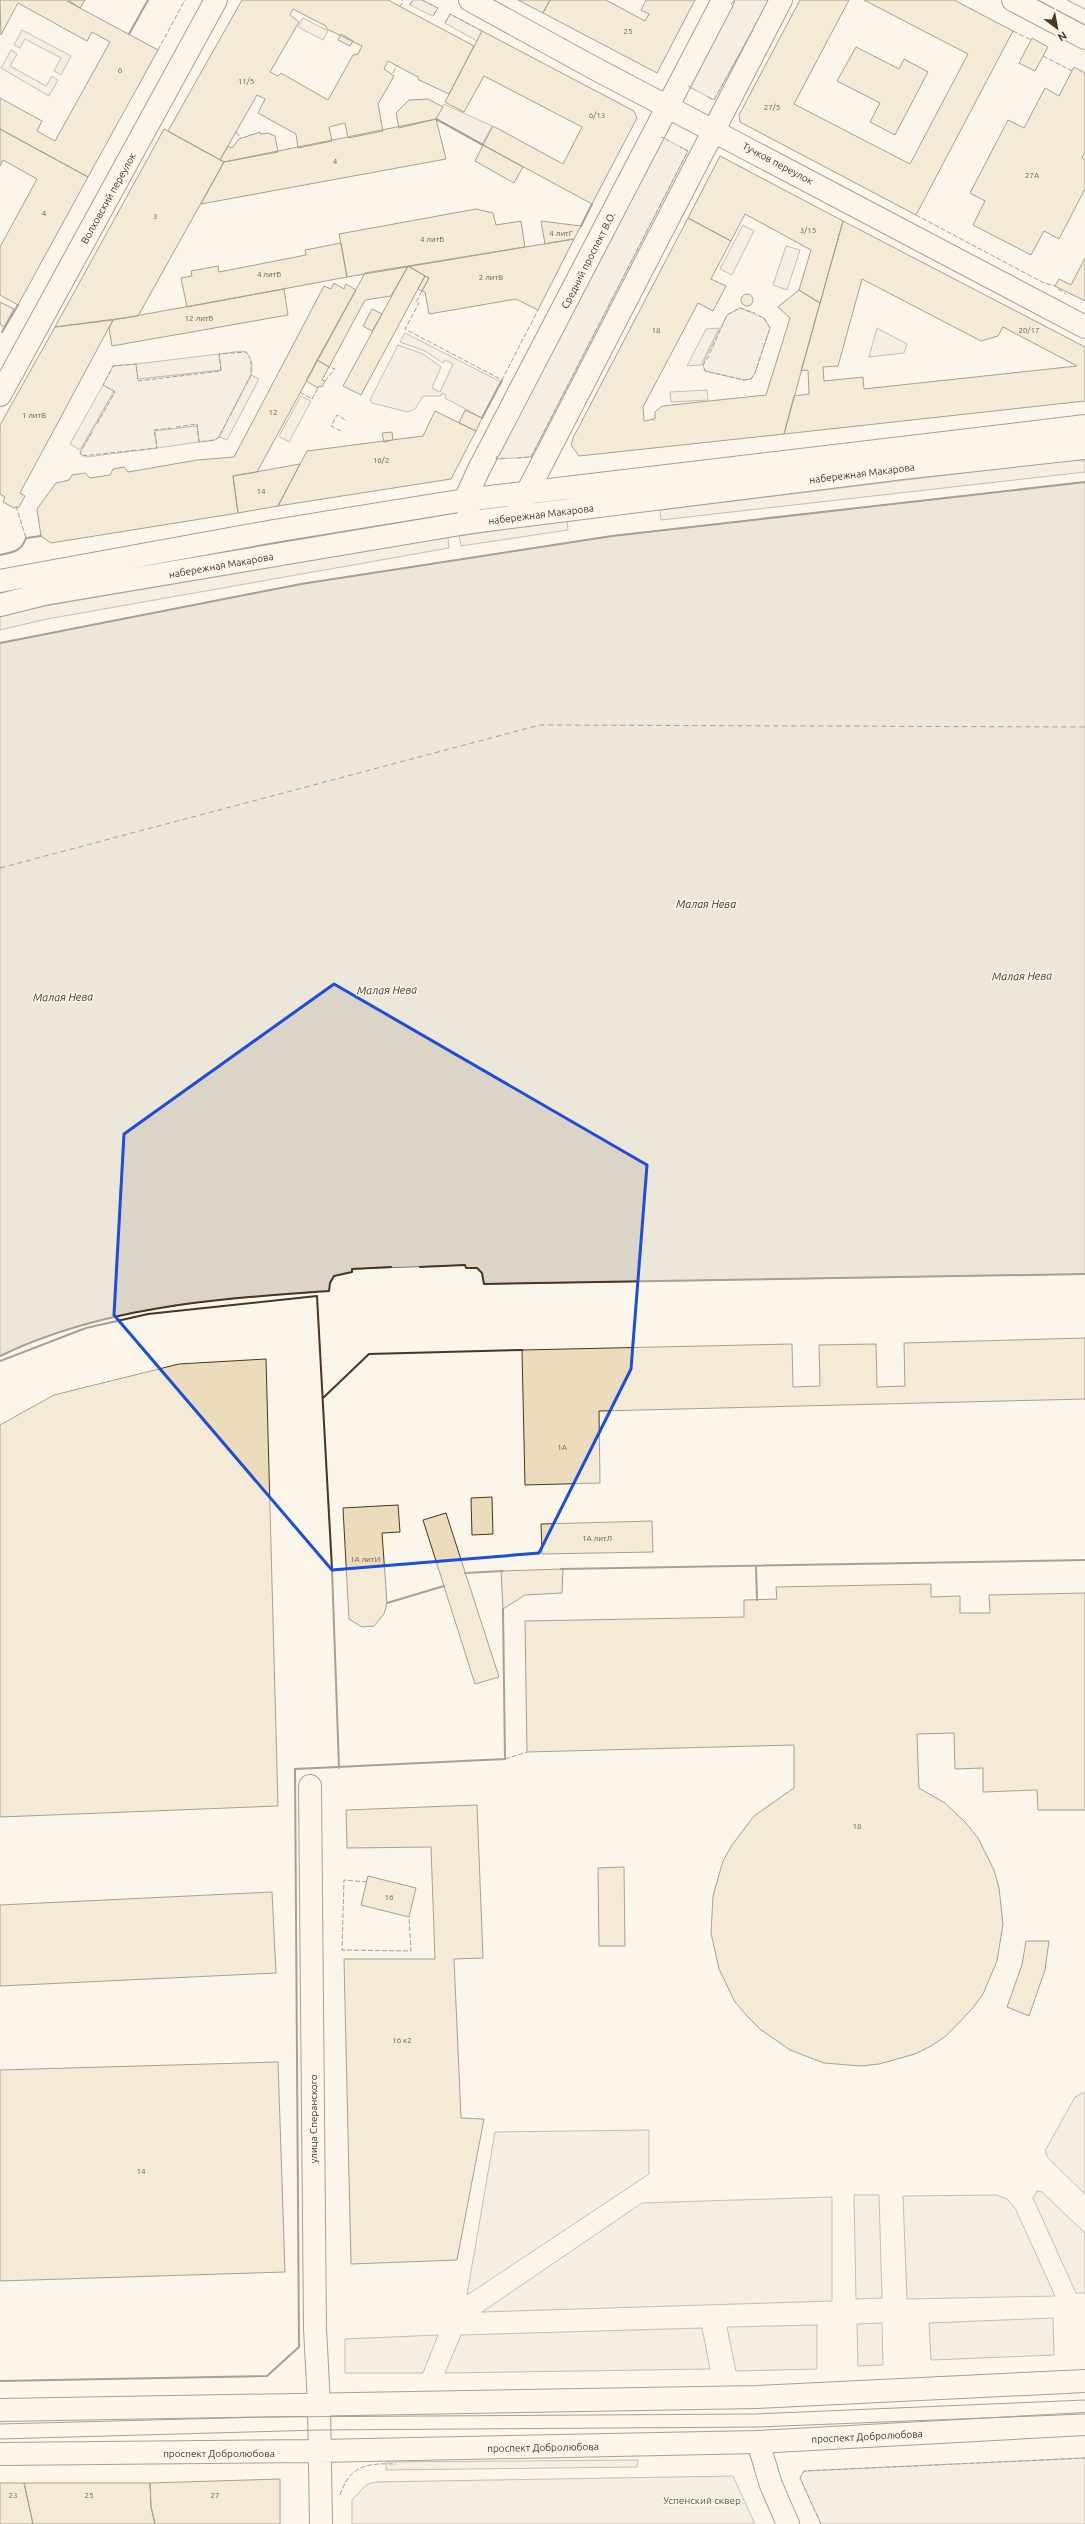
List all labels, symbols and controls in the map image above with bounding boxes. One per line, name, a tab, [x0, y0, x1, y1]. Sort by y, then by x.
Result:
north arrow	[1037, 8, 1077, 48]
house number: 25	[623, 27, 633, 36]
text: N	[1056, 29, 1069, 44]
house number: 6	[118, 66, 123, 75]
house number: 11/5	[238, 77, 254, 86]
house number: 27/5	[764, 103, 780, 112]
house number: 6/13	[589, 111, 605, 120]
street label: Тучков переулок	[741, 140, 815, 187]
street label: Волховский переулок	[79, 151, 138, 246]
house number: 4	[333, 157, 338, 166]
house number: 27А	[1025, 171, 1040, 180]
house number: 4	[42, 209, 47, 218]
street label: Средний проспект В.О.	[559, 210, 618, 310]
house number: 3	[153, 212, 157, 221]
house number: 3/15	[800, 226, 816, 235]
house number: 4 литГ	[549, 229, 573, 238]
house number: 4 литБ	[420, 235, 444, 244]
house number: 4 литБ	[257, 270, 281, 279]
house number: 2 литВ	[479, 273, 503, 282]
house number: 12 литБ	[185, 314, 213, 323]
house number: 18	[651, 326, 661, 335]
house number: 20/17	[1019, 326, 1040, 335]
house number: 12	[268, 408, 278, 417]
house number: 1 литВ	[22, 411, 46, 420]
house number: 16/2	[373, 456, 389, 465]
street label: набережная Макарова	[809, 462, 915, 485]
house number: 14	[256, 487, 266, 496]
street label: набережная Макарова	[488, 503, 594, 526]
street label: набережная Макарова	[168, 551, 274, 580]
water label: Малая Нева	[676, 898, 736, 910]
water label: Малая Нева	[992, 969, 1052, 983]
water label: Малая Нева	[357, 983, 417, 997]
water label: Малая Нева	[33, 990, 93, 1004]
house number: 1А	[557, 1443, 568, 1452]
house number: 1А литЛ	[582, 1534, 612, 1543]
house number: 1А литИ	[350, 1555, 380, 1564]
house number: 18	[852, 1822, 862, 1831]
house number: 16	[384, 1893, 394, 1902]
house number: 16 к2	[392, 2036, 412, 2045]
street label: улица Сперанского	[308, 2074, 319, 2164]
house number: 14	[136, 2167, 146, 2176]
street label: проспект Добролюбова	[811, 2428, 923, 2445]
street label: проспект Добролюбова	[487, 2441, 599, 2454]
street label: проспект Добролюбова	[163, 2448, 275, 2459]
house number: 23	[8, 2491, 18, 2500]
house number: 25	[84, 2491, 94, 2500]
house number: 27	[210, 2491, 220, 2500]
park label: Успенский сквер	[663, 2495, 741, 2506]

